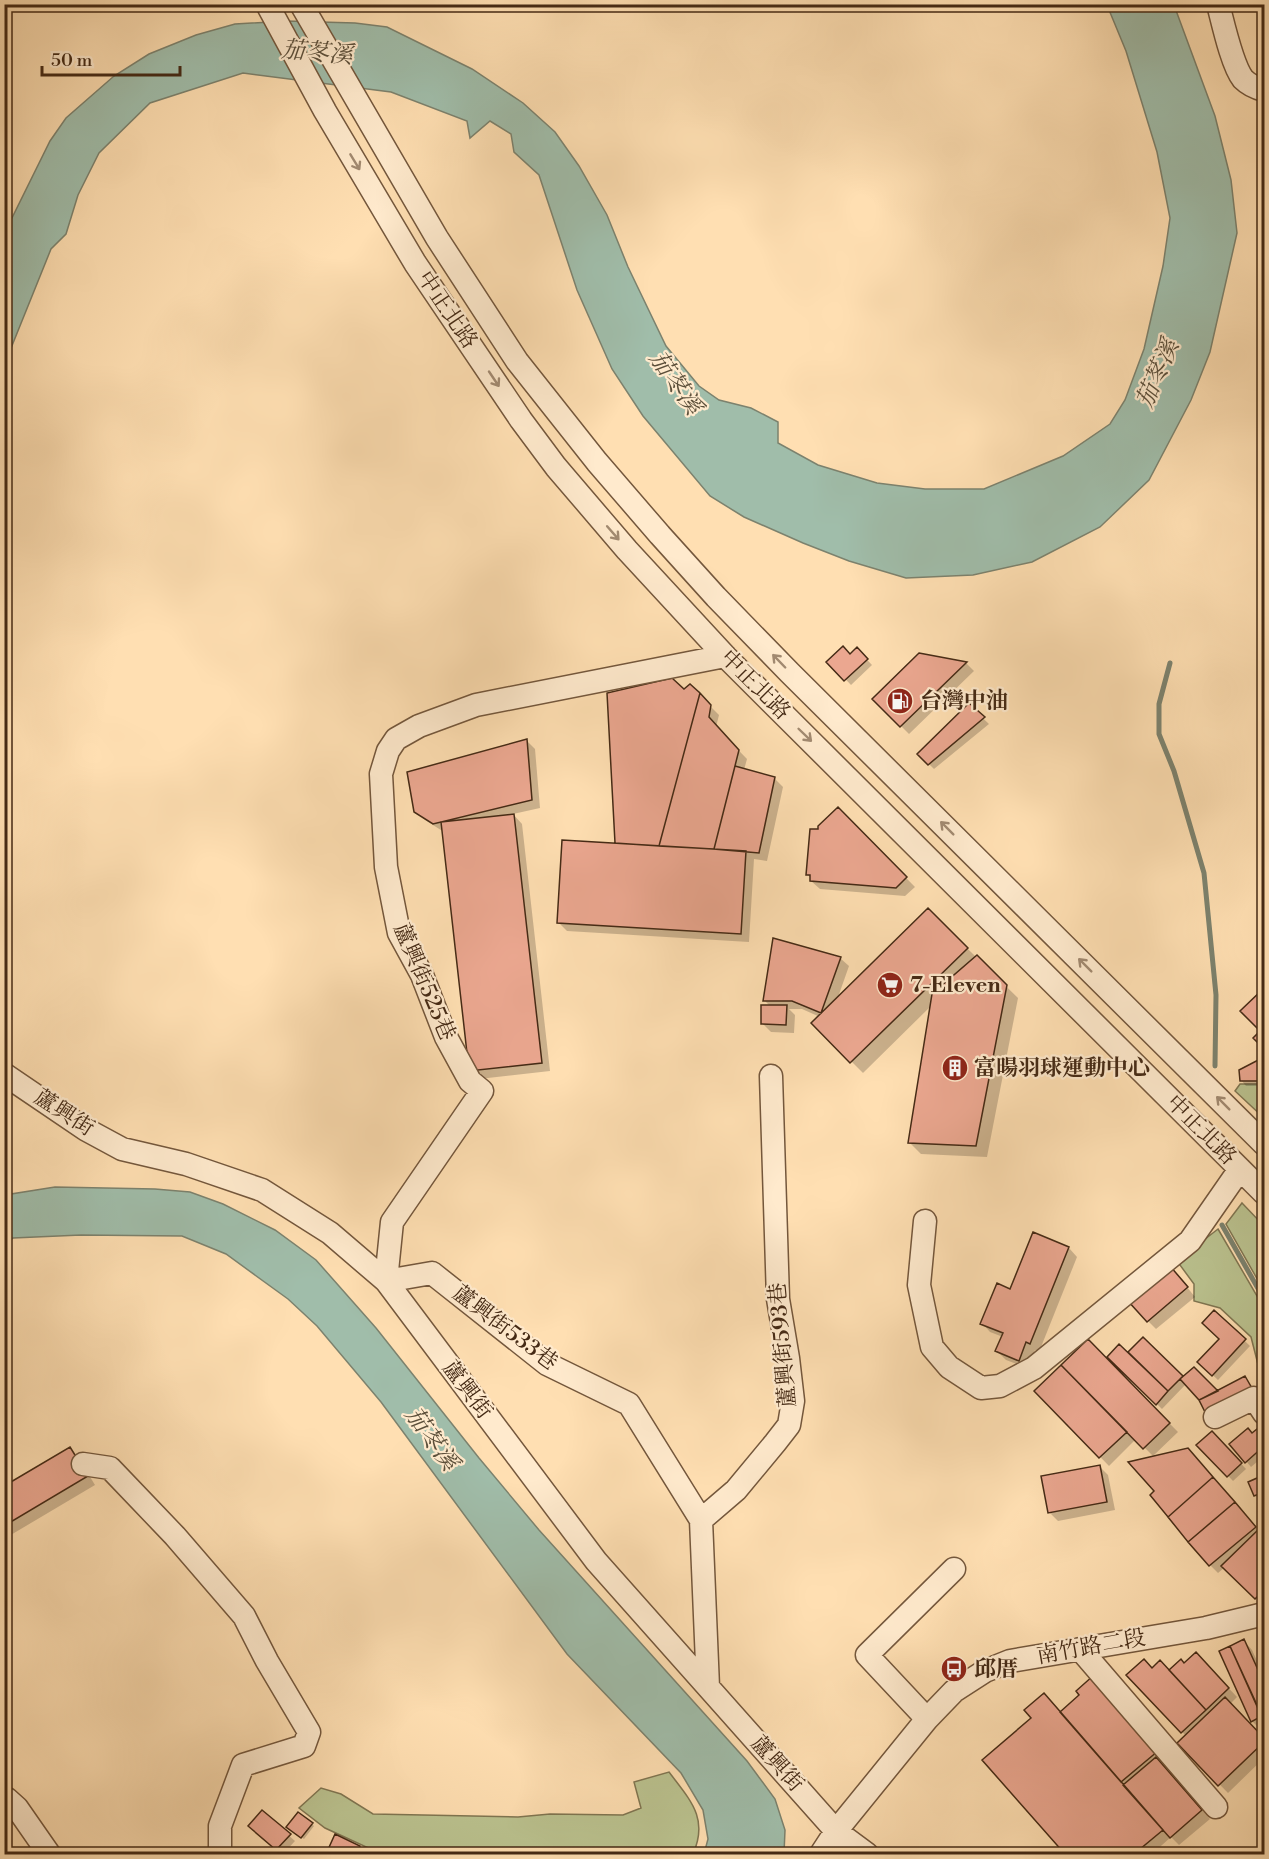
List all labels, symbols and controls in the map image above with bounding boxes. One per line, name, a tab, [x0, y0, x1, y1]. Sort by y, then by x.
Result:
water label: 茄苳溪	[280, 35, 357, 71]
scale bar	[42, 39, 180, 77]
text: 50 m	[51, 49, 93, 72]
one-way arrow	[349, 153, 361, 170]
street label: 中正北路	[411, 266, 483, 354]
water label: 茄苳溪	[1130, 332, 1187, 413]
water label: 茄苳溪	[642, 345, 710, 424]
one-way arrow	[488, 370, 500, 387]
one-way arrow	[606, 525, 620, 540]
street label: 中正北路	[714, 644, 796, 726]
one-way arrow	[771, 653, 786, 668]
fuel station icon: 台灣中油	[885, 686, 915, 716]
place label: 台灣中油	[920, 688, 1008, 715]
one-way arrow	[798, 728, 813, 742]
one-way arrow	[939, 820, 954, 835]
street label: 蘆興街525巷	[387, 919, 461, 1045]
one-way arrow	[1078, 958, 1093, 972]
supermarket icon: 7-Eleven	[875, 970, 905, 1000]
place label: 7-Eleven	[910, 972, 1001, 999]
building icon: 富暘羽球運動中心	[940, 1053, 970, 1083]
place label: 富暘羽球運動中心	[974, 1055, 1150, 1082]
street label: 蘆興街	[29, 1084, 99, 1142]
street label: 中正北路	[1160, 1089, 1242, 1171]
one-way arrow	[1216, 1095, 1231, 1110]
street label: 蘆興街533巷	[447, 1280, 563, 1376]
street label: 蘆興街593巷	[764, 1281, 802, 1409]
street label: 蘆興街	[436, 1356, 498, 1424]
water label: 茄苳溪	[398, 1401, 466, 1479]
street label: 南竹路二段	[1034, 1624, 1148, 1670]
bus stop icon: 邱厝	[939, 1654, 969, 1684]
place label: 邱厝	[974, 1656, 1018, 1683]
street label: 蘆興街	[745, 1730, 809, 1798]

